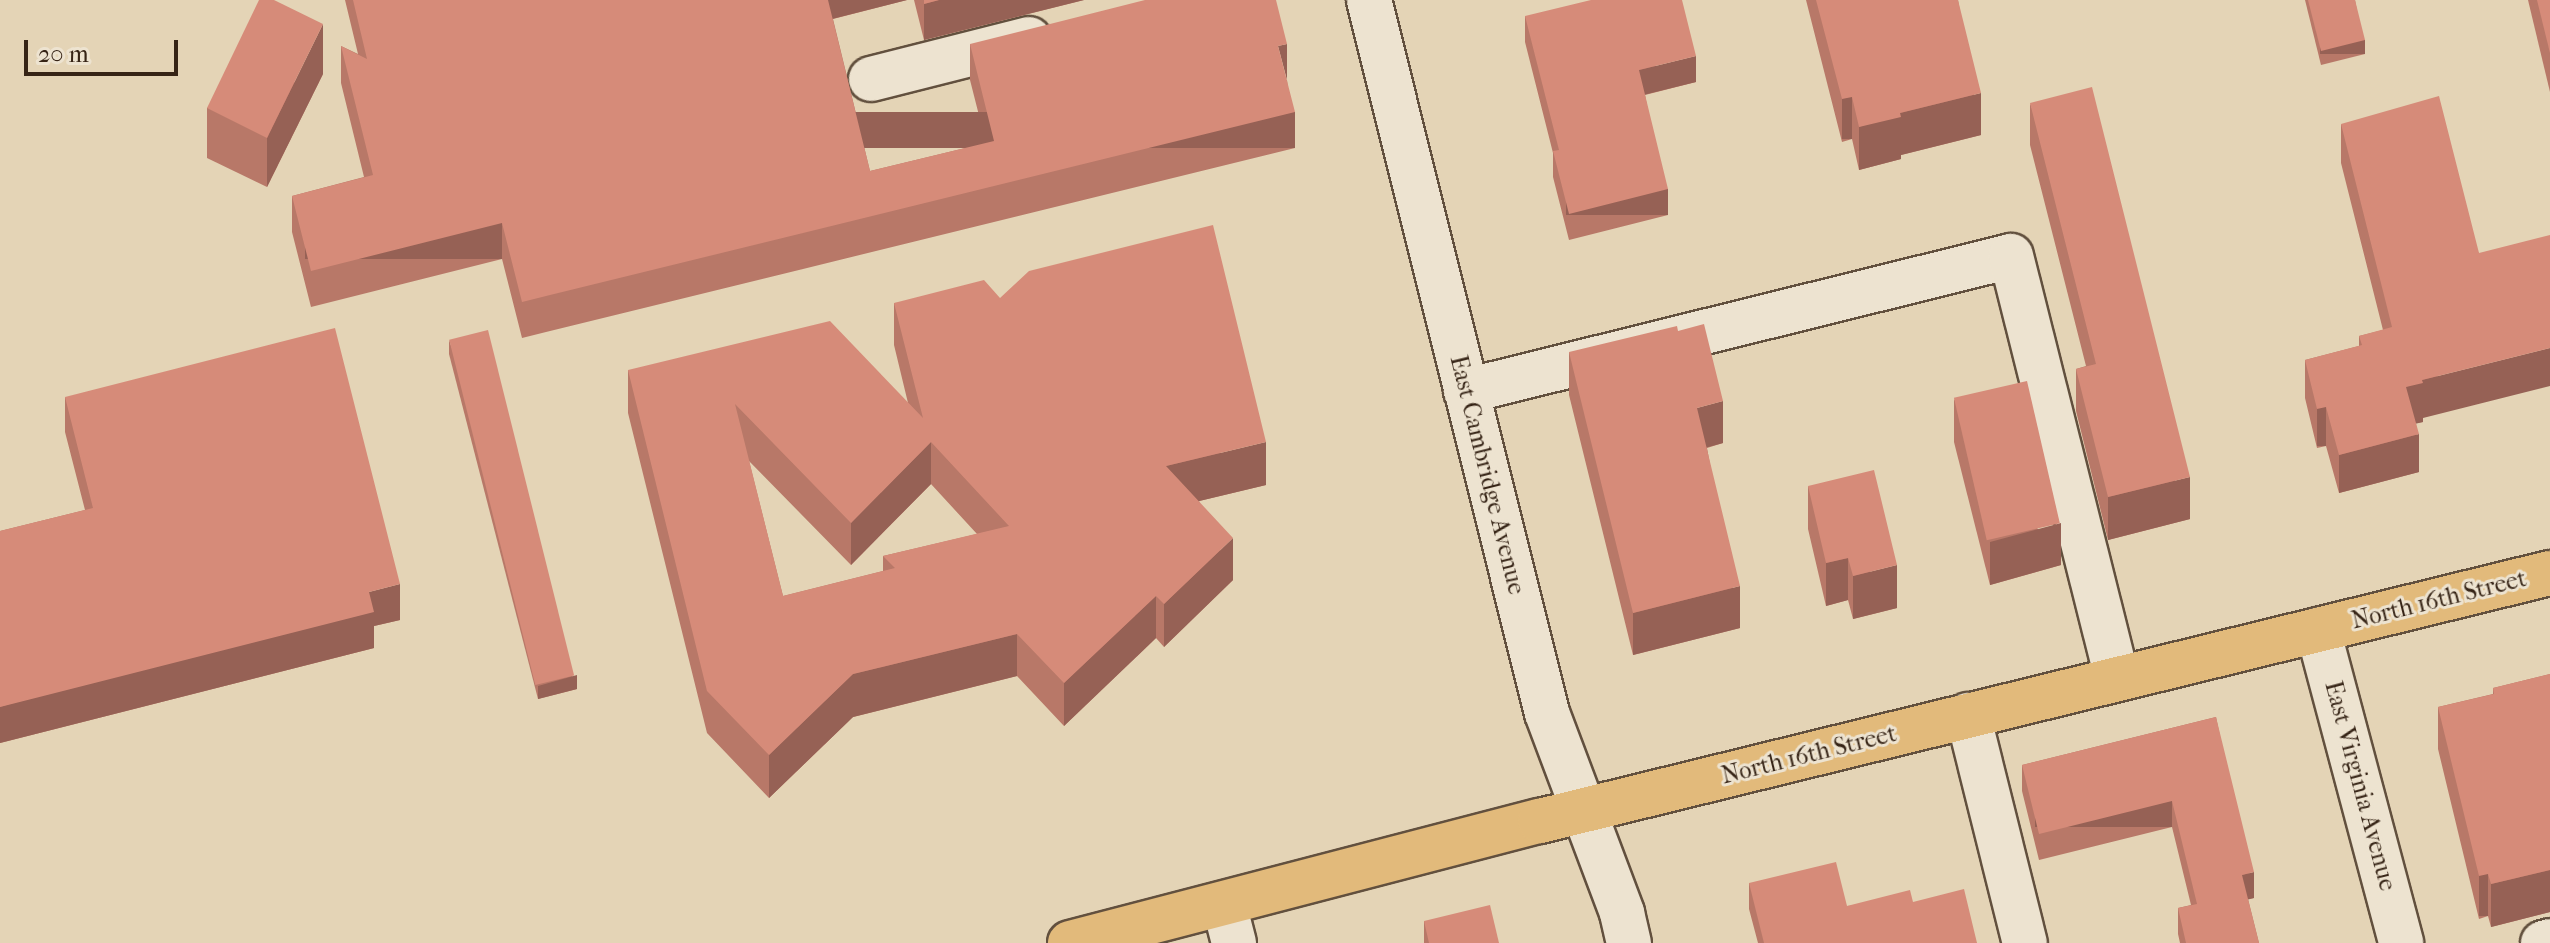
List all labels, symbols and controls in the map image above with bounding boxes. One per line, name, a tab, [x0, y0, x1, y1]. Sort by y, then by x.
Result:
scale bar	[28, 24, 182, 74]
text: 20 m	[38, 40, 89, 68]
street label: East Cambridge Avenue	[1443, 352, 1531, 598]
street label: North 16th Street	[2349, 564, 2529, 636]
street label: East Virginia Avenue	[2318, 678, 2402, 894]
street label: North 16th Street	[1719, 719, 1899, 791]

